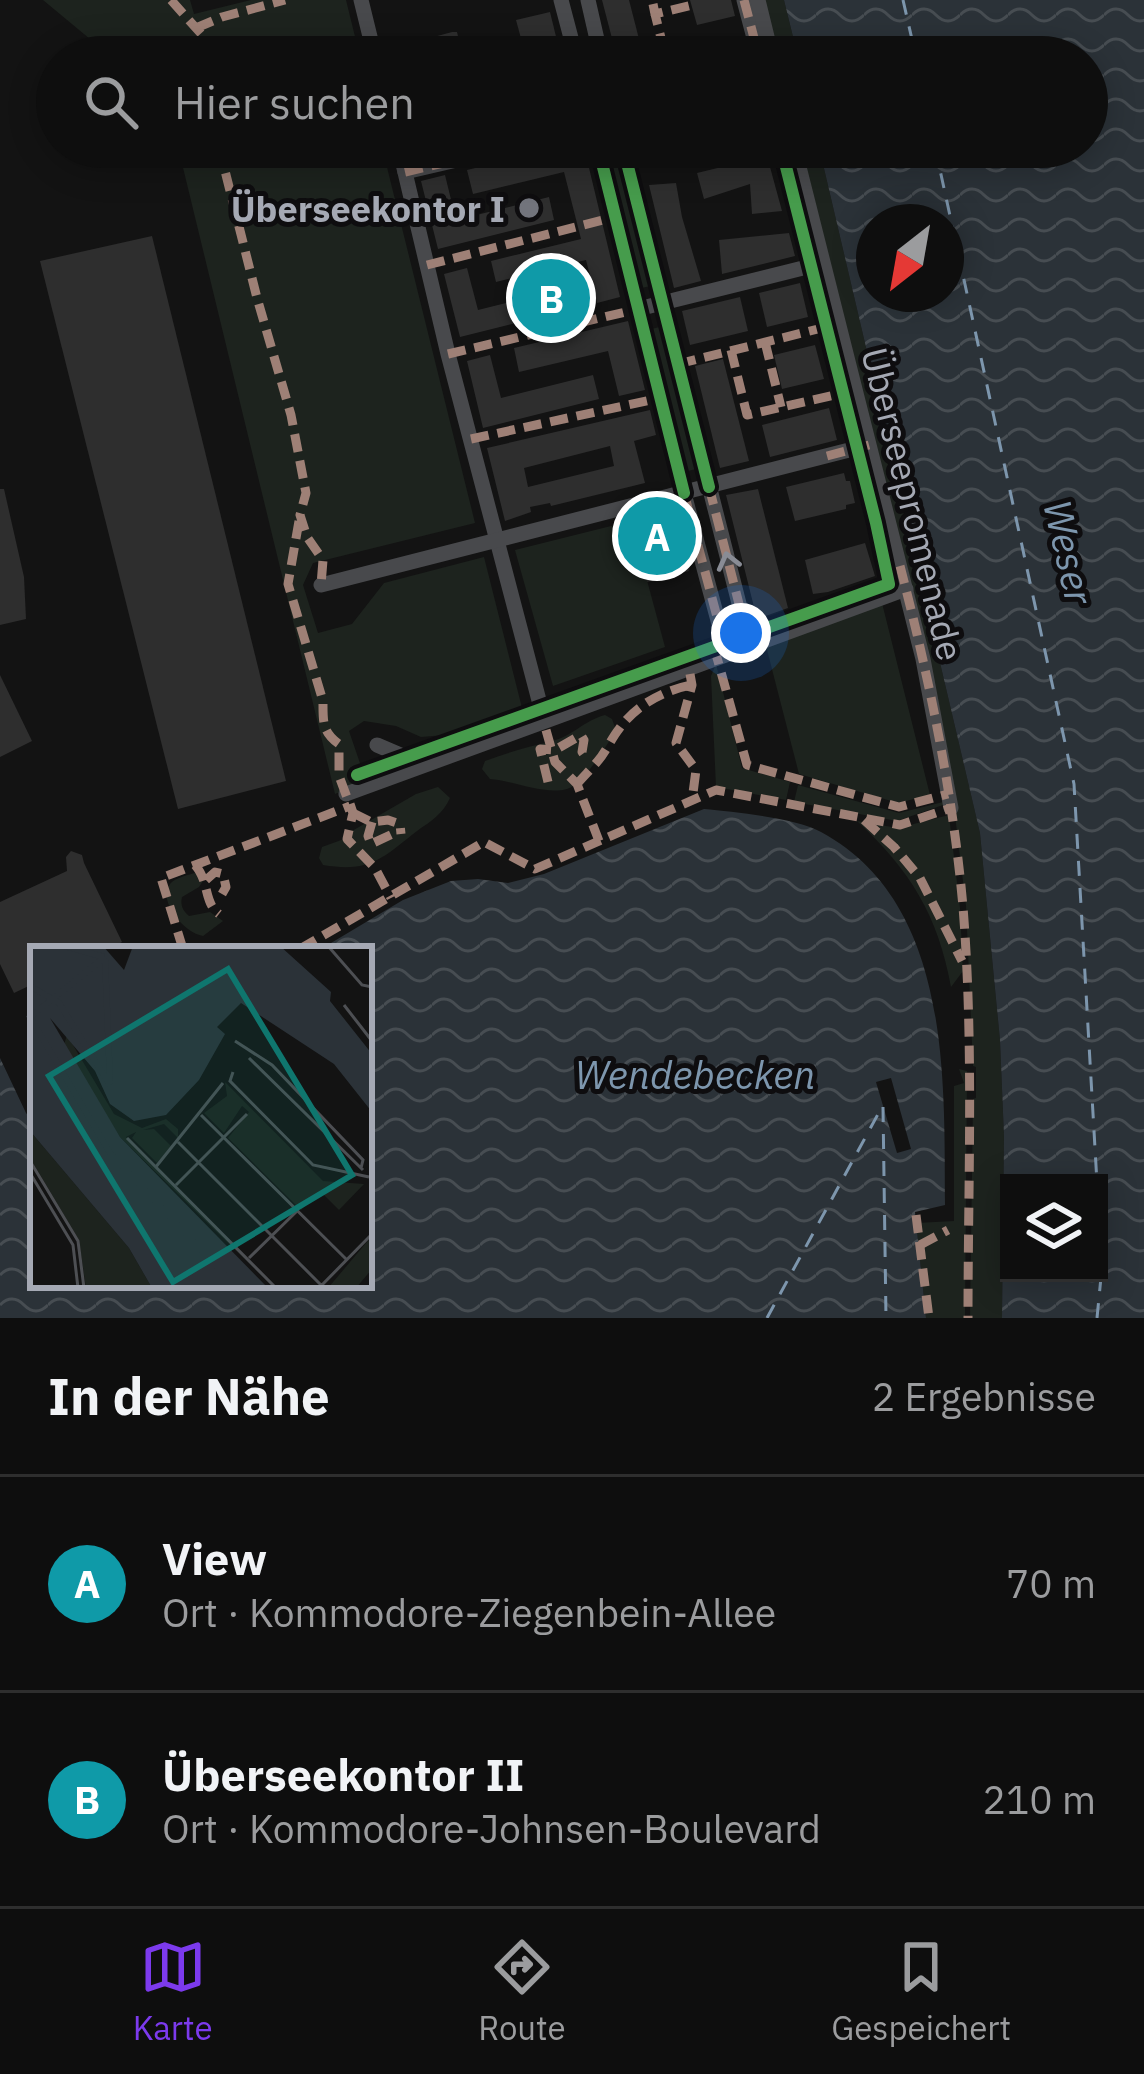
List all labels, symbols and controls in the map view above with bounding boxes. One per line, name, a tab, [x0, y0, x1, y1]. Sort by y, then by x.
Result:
search box	[36, 36, 1108, 168]
icon: search	[78, 69, 144, 135]
text: Hier suchen	[174, 73, 415, 131]
place label: Überseekontor I	[231, 185, 505, 232]
marker: Überseekontor I	[516, 195, 542, 221]
north arrow	[856, 204, 964, 312]
pin: B	[512, 253, 590, 343]
street label: Überseepromenade	[851, 343, 975, 665]
pin: A	[618, 491, 696, 581]
water label: Weser	[1032, 495, 1106, 611]
one-way arrow	[717, 551, 742, 572]
your location	[711, 603, 771, 663]
inset map	[30, 946, 372, 1288]
water label: Wendebecken	[575, 1049, 815, 1100]
map controls	[1000, 1174, 1108, 1282]
button: layers	[1000, 1174, 1108, 1282]
text: In der Nähe	[48, 1363, 330, 1429]
text: 2 Ergebnisse	[872, 1371, 1096, 1422]
text: View	[162, 1529, 267, 1587]
text: A	[74, 1558, 100, 1609]
text: 70 m	[1006, 1558, 1096, 1609]
text: Ort · Kommodore-Ziegenbein-Allee	[162, 1587, 776, 1638]
text: Überseekontor II	[162, 1745, 524, 1803]
text: B	[74, 1774, 100, 1825]
text: 210 m	[983, 1774, 1096, 1825]
text: Ort · Kommodore-Johnsen-Boulevard	[162, 1803, 821, 1854]
tab: Karte	[133, 1934, 213, 2049]
tab: Route	[478, 1934, 566, 2049]
tab: Gespeichert	[831, 1934, 1011, 2049]

